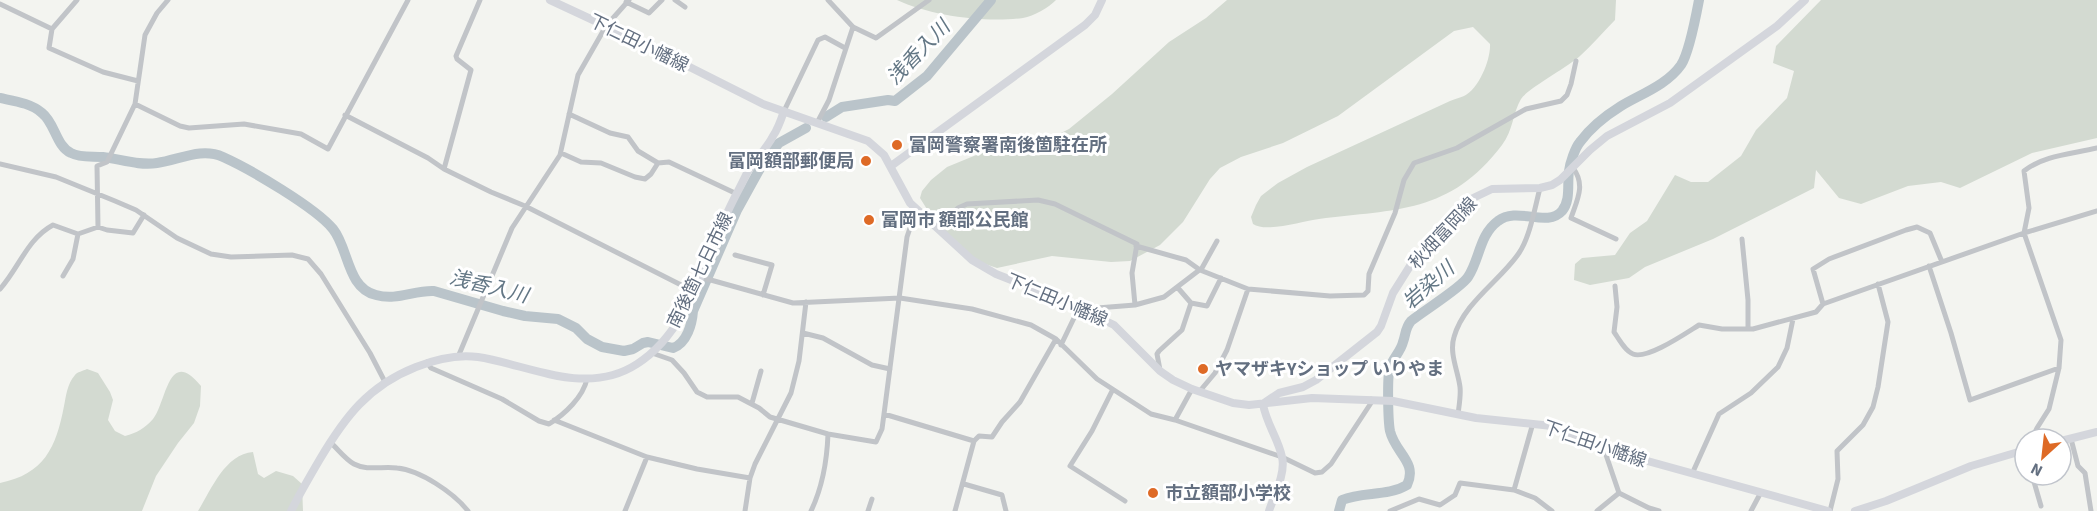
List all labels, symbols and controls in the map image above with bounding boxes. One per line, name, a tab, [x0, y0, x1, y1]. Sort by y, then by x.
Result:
street label: 下仁田小幡線	[585, 9, 693, 78]
water label: 浅香入川	[881, 13, 958, 91]
place label: 富岡警察署南後箇駐在所	[909, 133, 1107, 158]
marker: 富岡警察署南後箇駐在所	[890, 138, 904, 152]
place label: 富岡額部郵便局	[728, 149, 854, 174]
marker: 富岡額部郵便局	[859, 154, 873, 168]
street label: 秋畑富岡線	[1404, 192, 1483, 275]
street label: 南後箇七日市線	[662, 208, 739, 332]
place label: 富岡市 額部公民館	[881, 208, 1029, 233]
marker: 富岡市 額部公民館	[862, 213, 876, 227]
water label: 岩染川	[1397, 254, 1462, 316]
water label: 浅香入川	[447, 264, 533, 311]
street label: 下仁田小幡線	[1002, 268, 1111, 333]
place label: ヤマザキYショップ いりやま	[1215, 357, 1444, 382]
marker: ヤマザキYショップ いりやま	[1196, 362, 1210, 376]
street label: 下仁田小幡線	[1540, 415, 1650, 474]
north arrow	[2013, 427, 2073, 487]
text: N	[2027, 457, 2046, 482]
place label: 市立額部小学校	[1165, 481, 1291, 506]
marker: 市立額部小学校	[1146, 486, 1160, 500]

